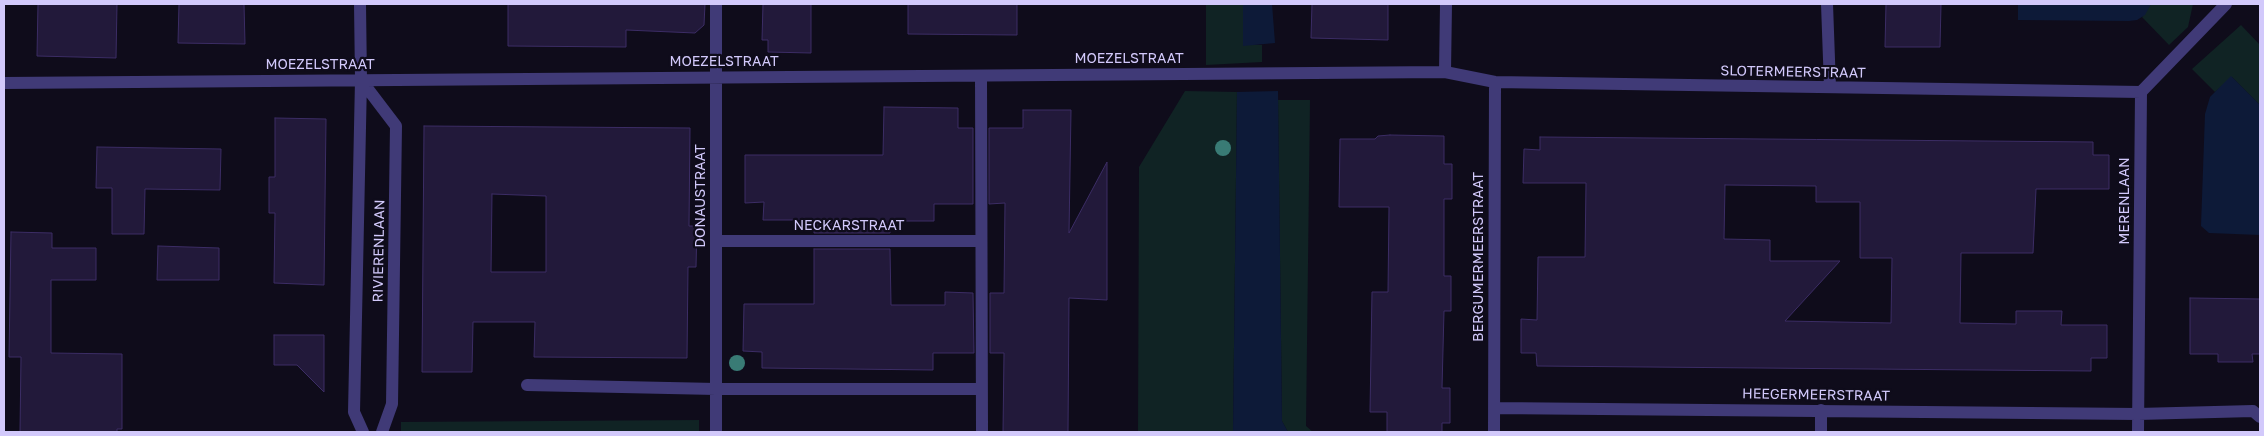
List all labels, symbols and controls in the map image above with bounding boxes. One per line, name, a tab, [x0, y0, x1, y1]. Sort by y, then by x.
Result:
street label: MOEZELSTRAAT	[1074, 51, 1184, 67]
street label: MOEZELSTRAAT	[669, 54, 779, 70]
street label: MOEZELSTRAAT	[265, 57, 375, 73]
street label: SLOTERMEERSTRAAT	[1720, 62, 1866, 82]
street label: DONAUSTRAAT	[693, 144, 709, 248]
street label: MERENLAAN	[2117, 157, 2133, 245]
street label: BERGUMERMEERSTRAAT	[1471, 172, 1487, 342]
street label: RIVIERENLAAN	[370, 199, 388, 303]
street label: NECKARSTRAAT	[793, 218, 905, 234]
street label: HEEGERMEERSTRAAT	[1742, 385, 1890, 405]

